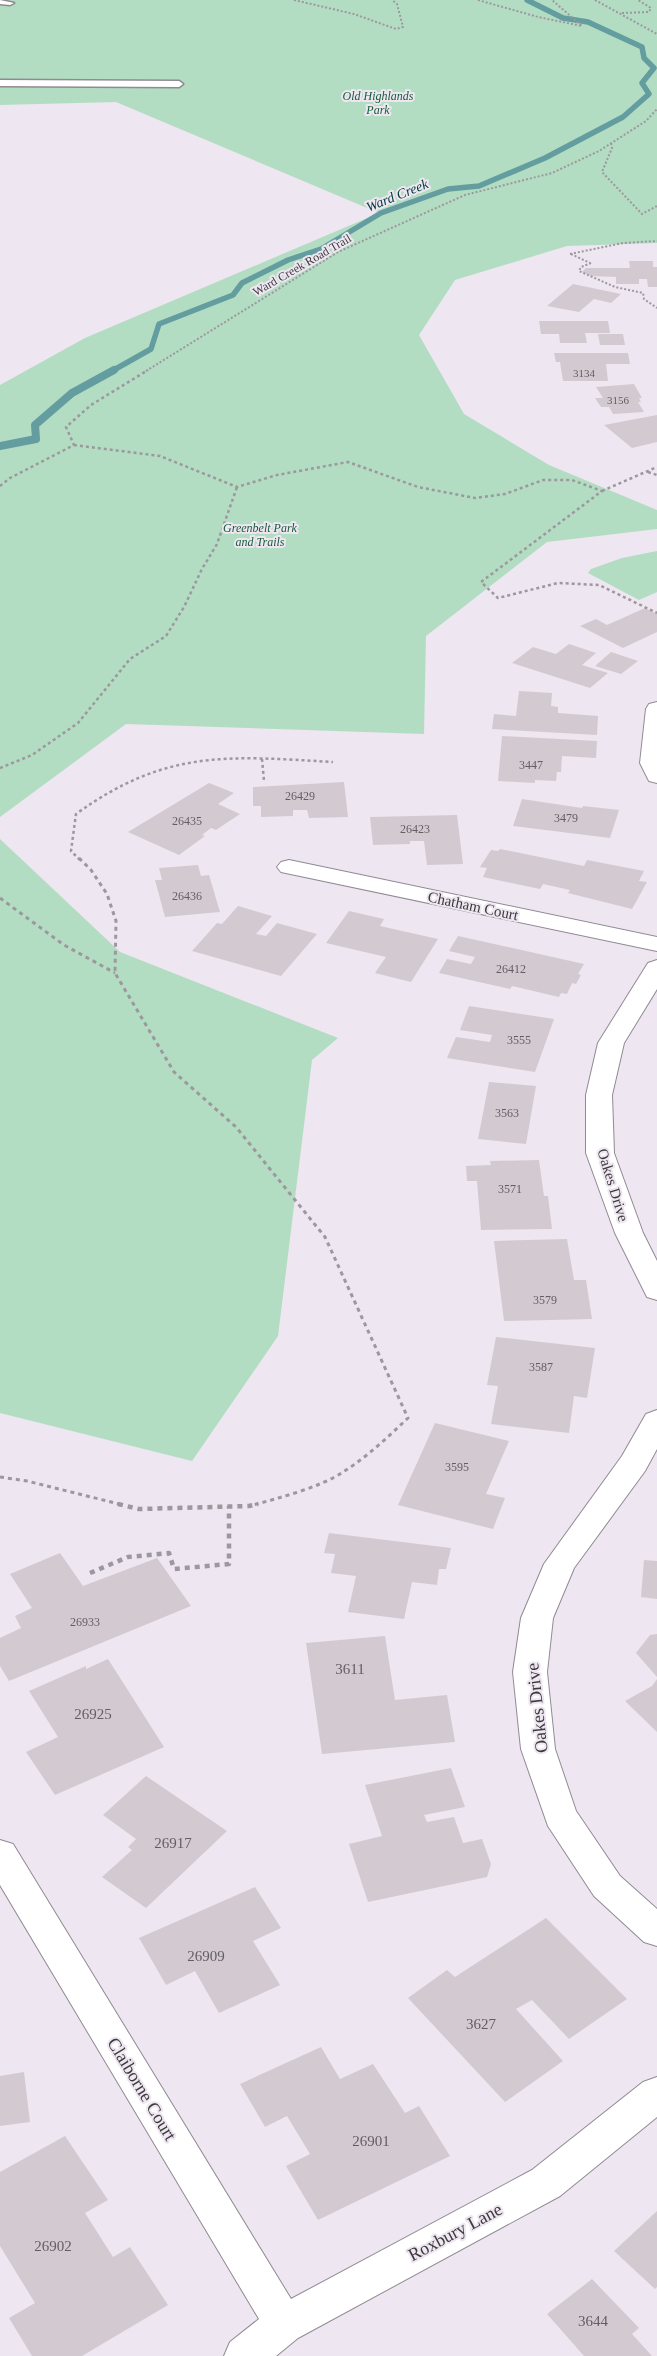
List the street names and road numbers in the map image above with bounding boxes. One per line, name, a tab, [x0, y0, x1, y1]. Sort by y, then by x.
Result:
street label: Ward Creek Road Trail	[250, 231, 354, 299]
street label: Chatham Court	[426, 889, 521, 924]
street label: Oakes Drive	[594, 1147, 632, 1224]
street label: Oakes Drive	[522, 1662, 552, 1754]
street label: Claiborne Court	[103, 2034, 181, 2144]
street label: Roxbury Lane	[405, 2199, 505, 2265]

